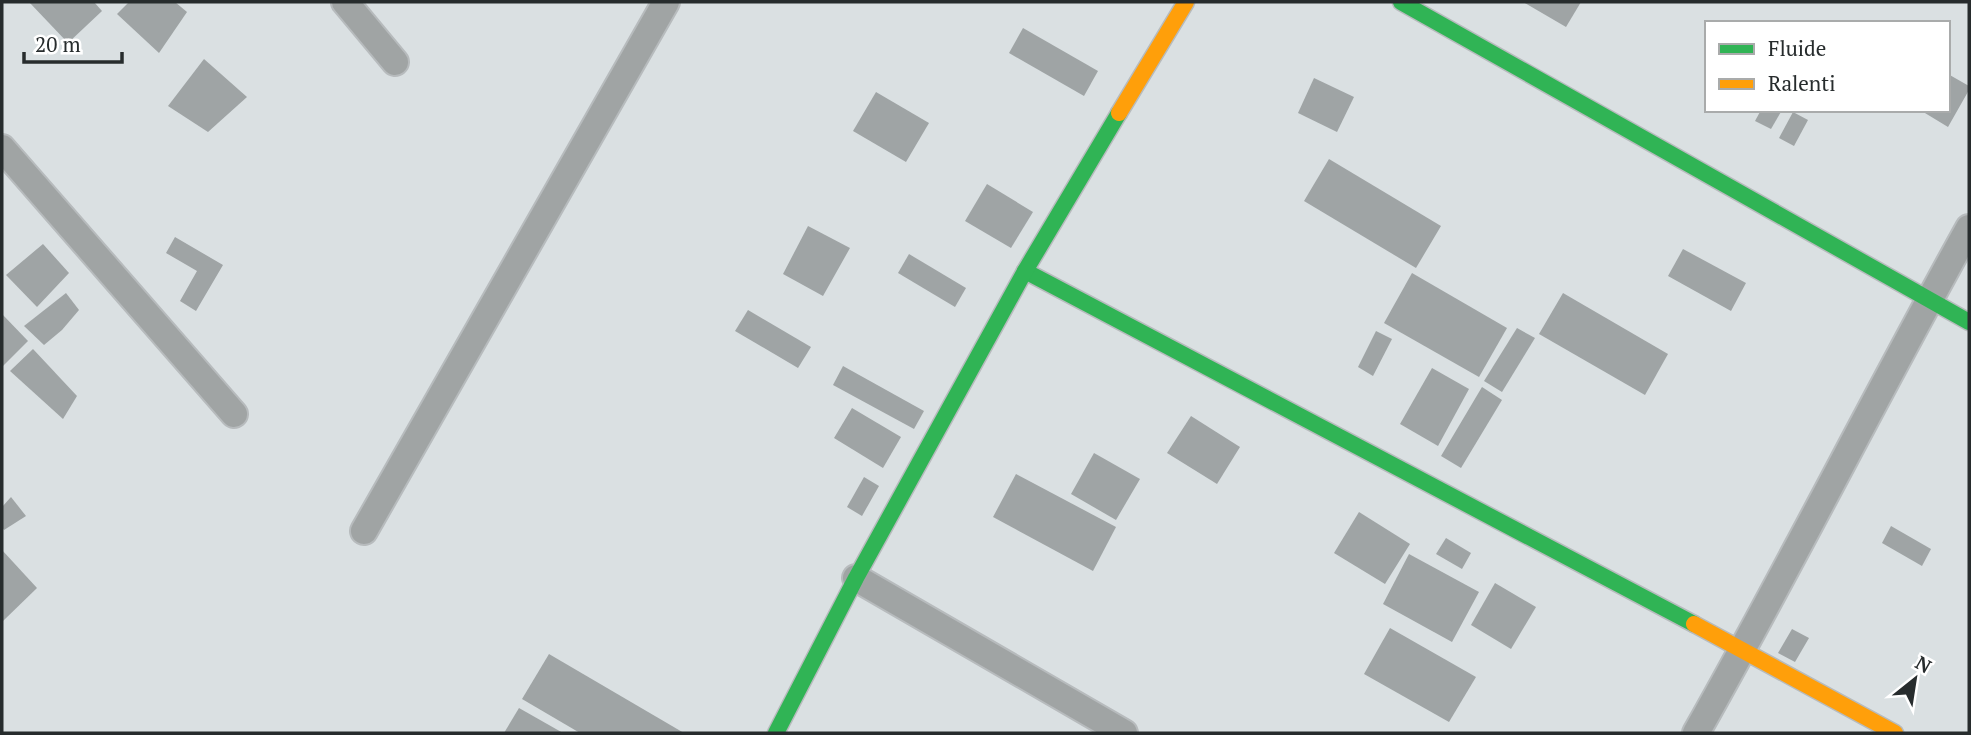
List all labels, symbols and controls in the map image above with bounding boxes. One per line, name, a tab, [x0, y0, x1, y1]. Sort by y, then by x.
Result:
scale bar	[24, 21, 122, 65]
legend	[1705, 21, 1950, 112]
text: 20 m	[35, 30, 81, 58]
text: Fluide	[1768, 34, 1826, 62]
text: Ralenti	[1768, 69, 1835, 97]
north arrow	[1880, 644, 1950, 714]
text: N	[1911, 649, 1937, 679]

